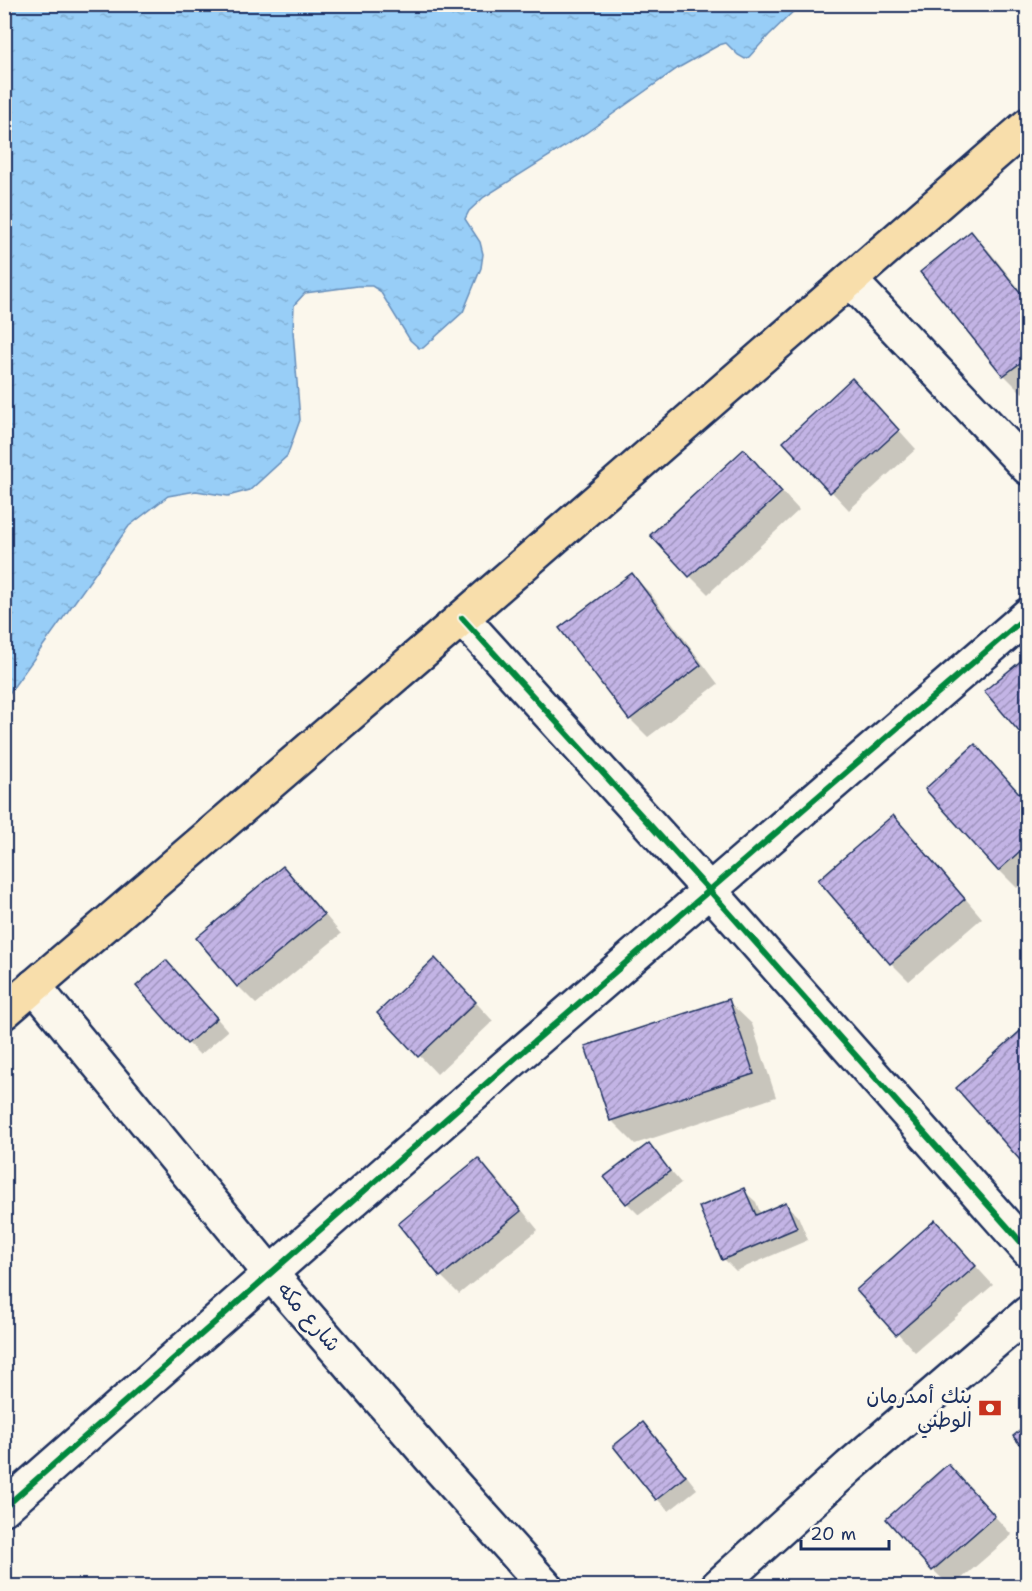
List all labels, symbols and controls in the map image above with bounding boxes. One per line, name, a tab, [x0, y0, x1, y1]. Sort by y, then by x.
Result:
street label: شارع مكه	[270, 1276, 347, 1358]
place label: بنك أمدرمان الوطني	[866, 1382, 972, 1439]
bank icon: بنك أمدرمان الوطني	[977, 1395, 1003, 1421]
scale bar	[801, 1513, 890, 1551]
text: 20 m	[810, 1522, 856, 1546]

